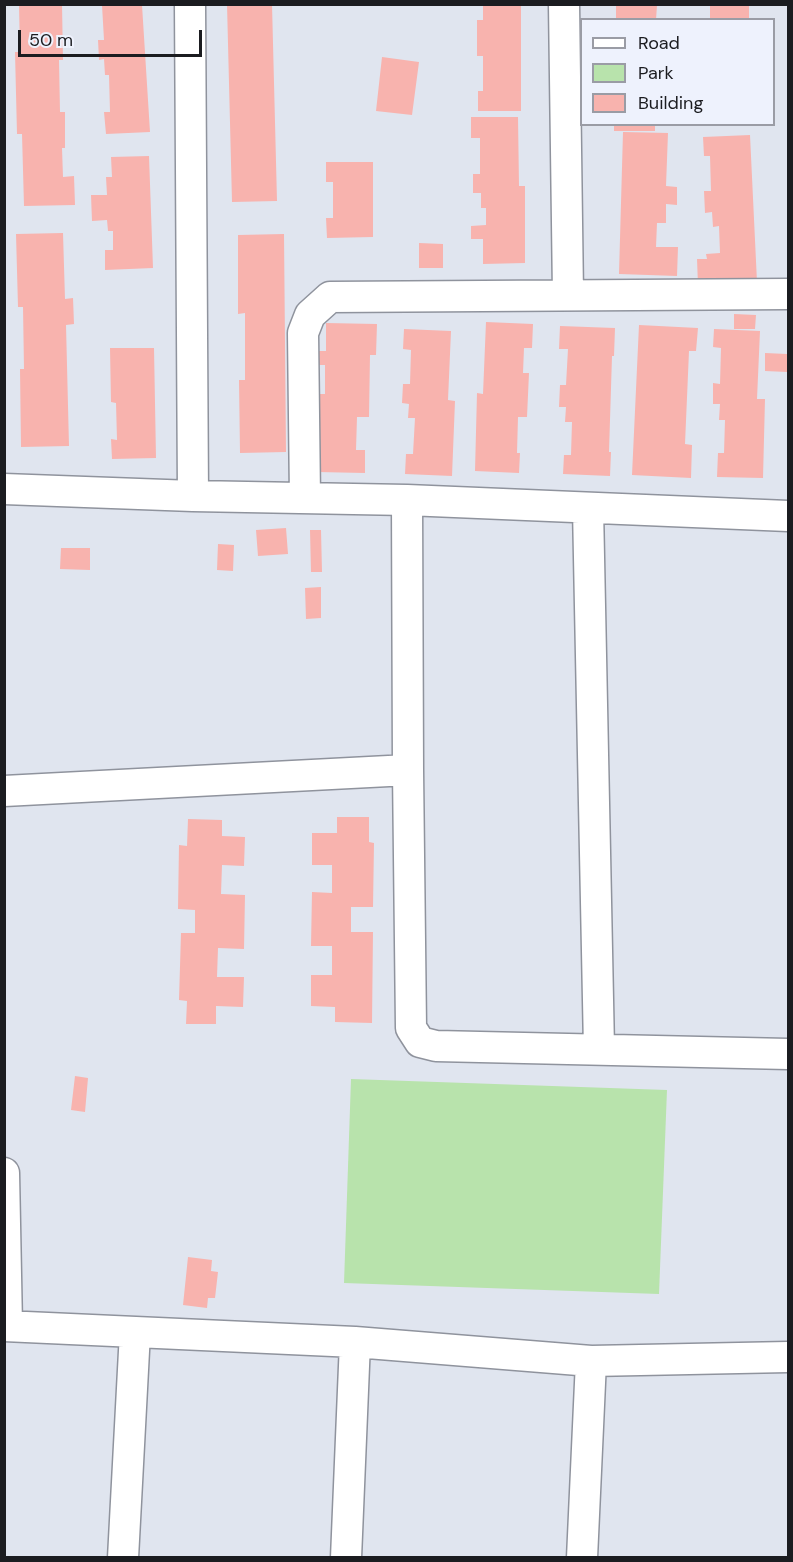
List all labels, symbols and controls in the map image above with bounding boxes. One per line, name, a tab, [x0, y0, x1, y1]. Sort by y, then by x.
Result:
scale bar	[21, 18, 206, 56]
legend	[580, 18, 775, 126]
text: 50 m	[29, 28, 73, 52]
text: Road	[638, 31, 680, 55]
text: Park	[638, 61, 674, 85]
text: Building	[638, 91, 703, 115]

